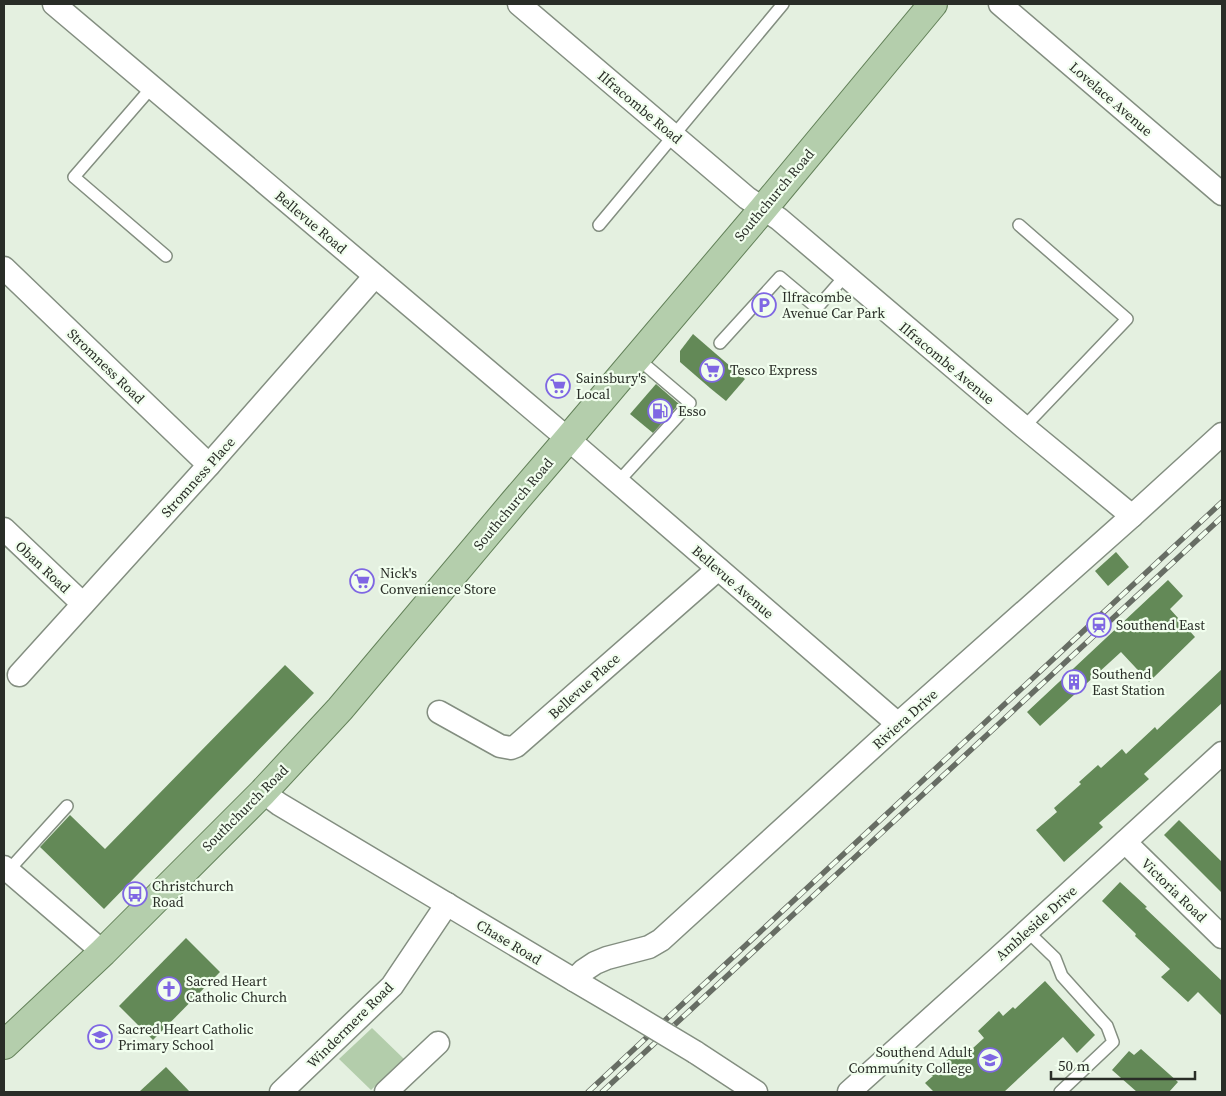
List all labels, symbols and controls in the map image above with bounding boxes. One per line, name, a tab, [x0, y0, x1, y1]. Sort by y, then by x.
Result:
street label: Lovelace Avenue	[1065, 57, 1157, 141]
street label: Ilfracombe Road	[594, 66, 687, 148]
street label: Southchurch Road	[729, 145, 819, 245]
street label: Bellevue Road	[271, 186, 351, 258]
place label: Ilfracombe Avenue Car Park	[782, 287, 885, 323]
parking icon: Ilfracombe Avenue Car Park	[751, 292, 777, 318]
street label: Ilfracombe Avenue	[895, 317, 999, 409]
street label: Stromness Road	[63, 324, 149, 408]
supermarket icon: Tesco Express	[699, 357, 725, 383]
place label: Tesco Express	[730, 360, 817, 380]
place label: Sainsbury's Local	[576, 368, 646, 404]
supermarket icon: Sainsbury's Local	[545, 373, 571, 399]
fuel station icon: Esso	[647, 398, 673, 424]
place label: Esso	[678, 401, 707, 421]
street label: Stromness Place	[156, 432, 240, 522]
street label: Southchurch Road	[468, 454, 558, 554]
street label: Oban Road	[11, 536, 75, 598]
street label: Bellevue Avenue	[688, 541, 778, 623]
place label: Nick's Convenience Store	[380, 563, 496, 599]
supermarket icon: Nick's Convenience Store	[349, 568, 375, 594]
station icon: Southend East	[1086, 612, 1112, 638]
place label: Southend East	[1116, 615, 1205, 635]
street label: Bellevue Place	[544, 648, 624, 724]
place label: Southend East Station	[1092, 664, 1166, 700]
building icon: Southend East Station	[1061, 669, 1087, 695]
street label: Riviera Drive	[868, 684, 942, 754]
street label: Southchurch Road	[197, 760, 293, 856]
street label: Victoria Road	[1137, 853, 1211, 927]
place label: Christchurch Road	[152, 876, 234, 912]
bus stop icon: Christchurch Road	[122, 881, 148, 907]
street label: Ambleside Drive	[991, 881, 1081, 965]
street label: Chase Road	[473, 915, 545, 969]
place label: Sacred Heart Catholic Church	[186, 971, 287, 1007]
church icon: Sacred Heart Catholic Church	[156, 976, 182, 1002]
street label: Windermere Road	[302, 977, 398, 1073]
place label: Sacred Heart Catholic Primary School	[118, 1019, 254, 1055]
school or university icon: Sacred Heart Catholic Primary School	[87, 1024, 113, 1050]
place label: Southend Adult Community College	[848, 1042, 972, 1078]
school or university icon: Southend Adult Community College	[977, 1047, 1003, 1073]
scale bar	[1051, 1048, 1195, 1080]
text: 50 m	[1058, 1055, 1090, 1076]

